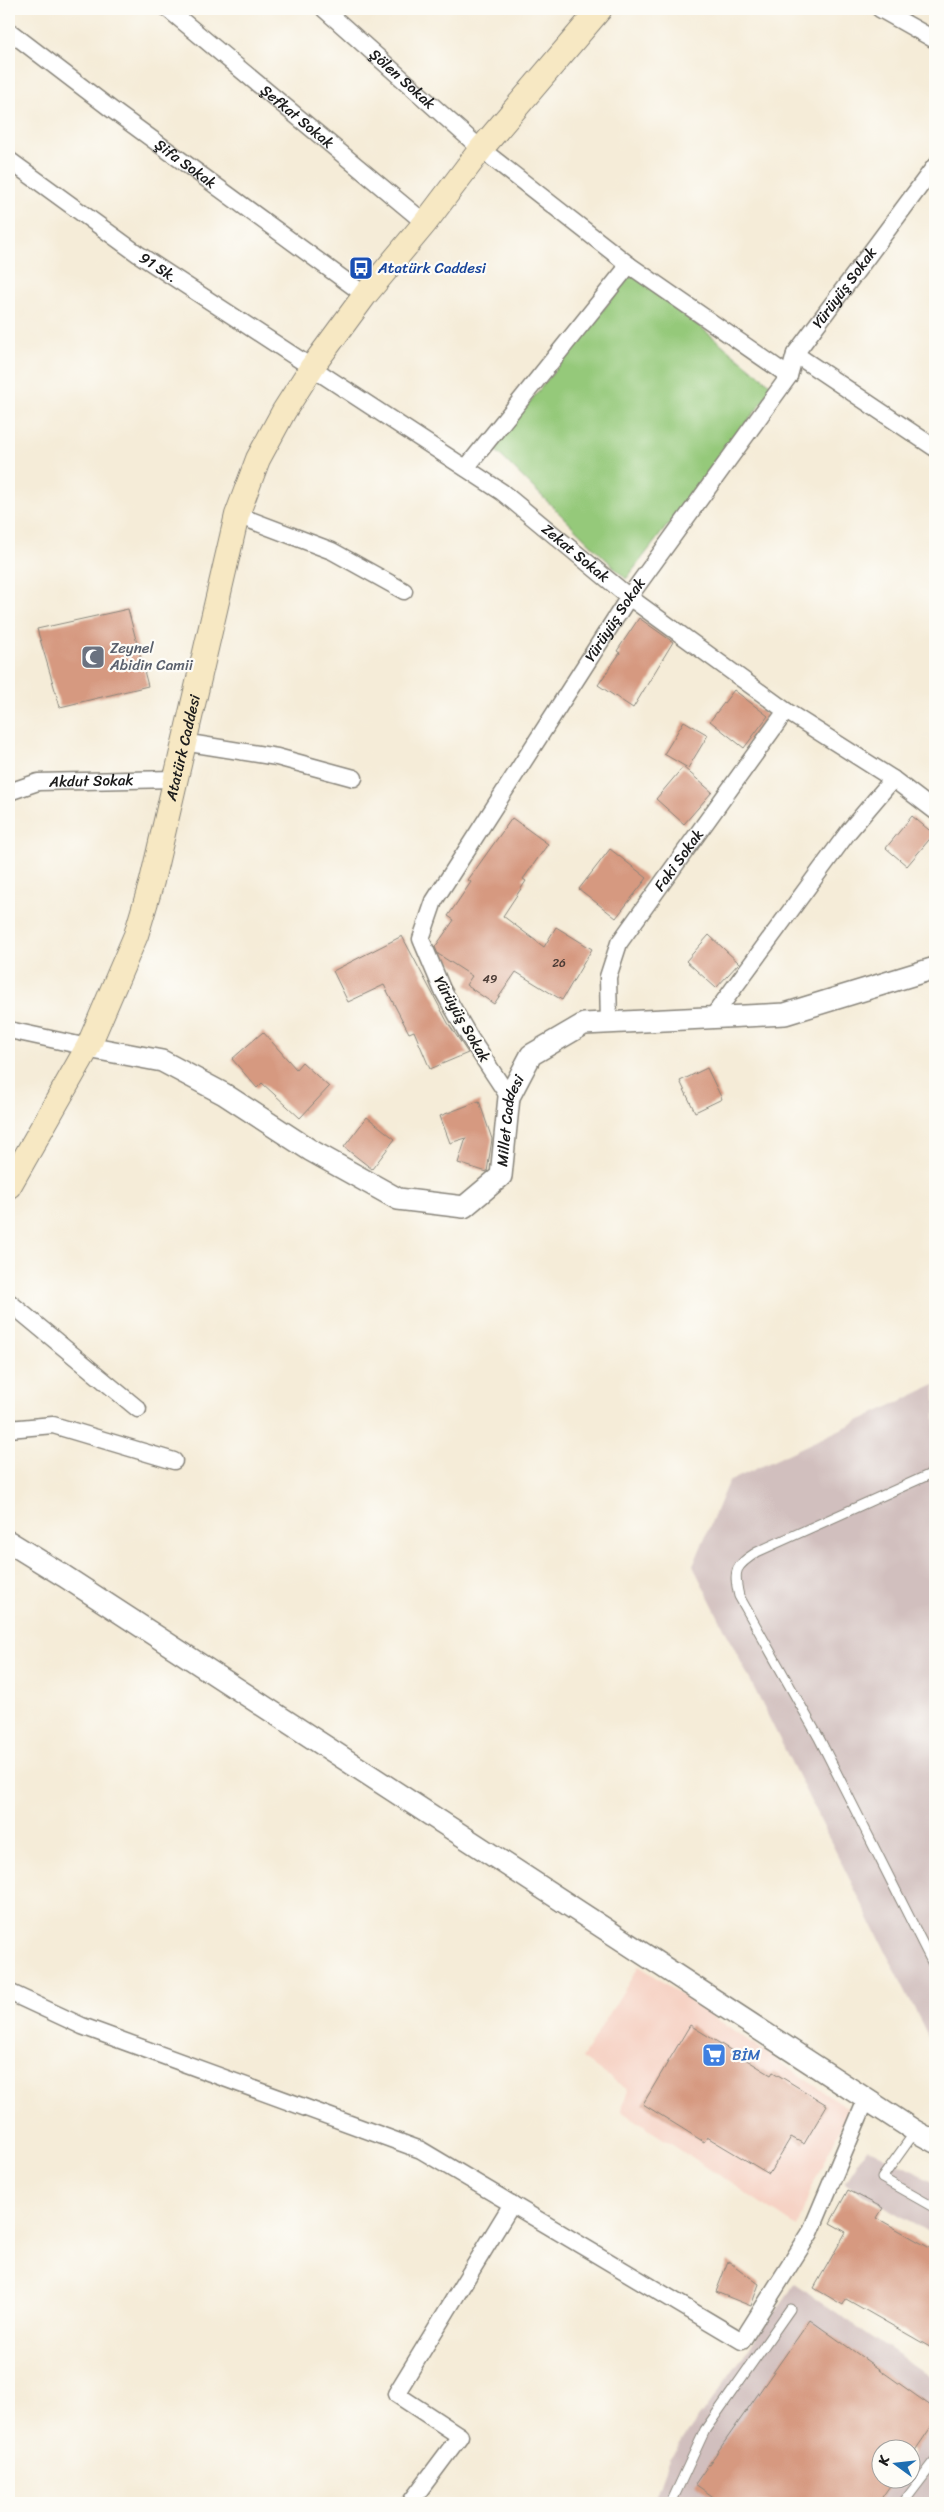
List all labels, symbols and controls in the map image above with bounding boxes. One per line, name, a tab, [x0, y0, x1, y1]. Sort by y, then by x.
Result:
street label: Şölen Sokak	[363, 42, 442, 116]
street label: Şefkat Sokak	[254, 78, 340, 155]
street label: Şifa Sokak	[149, 132, 222, 195]
street label: Yürüyüş Sokak	[805, 241, 884, 334]
street label: 91 Sk.	[134, 245, 183, 290]
bus stop icon: Atatürk Caddesi	[348, 255, 374, 281]
place label: Atatürk Caddesi	[377, 255, 487, 281]
street label: Zekat Sokak	[536, 517, 616, 590]
street label: Yürüyüş Sokak	[578, 571, 653, 667]
place label: Zeynel Abidin Camii	[109, 635, 194, 678]
mosque icon: Zeynel Abidin Camii	[80, 644, 106, 670]
street label: Atatürk Caddesi	[158, 691, 208, 804]
street label: Akdut Sokak	[48, 767, 134, 795]
street label: Faki Sokak	[647, 823, 710, 897]
house number: 26	[552, 952, 566, 974]
house number: 49	[483, 968, 497, 990]
street label: Yürüyüş Sokak	[427, 971, 498, 1068]
street label: Millet Caddesi	[489, 1069, 532, 1168]
supermarket icon: BİM	[701, 2042, 727, 2068]
place label: BİM	[732, 2042, 760, 2068]
north arrow	[872, 2440, 922, 2490]
text: K	[870, 2452, 897, 2469]

